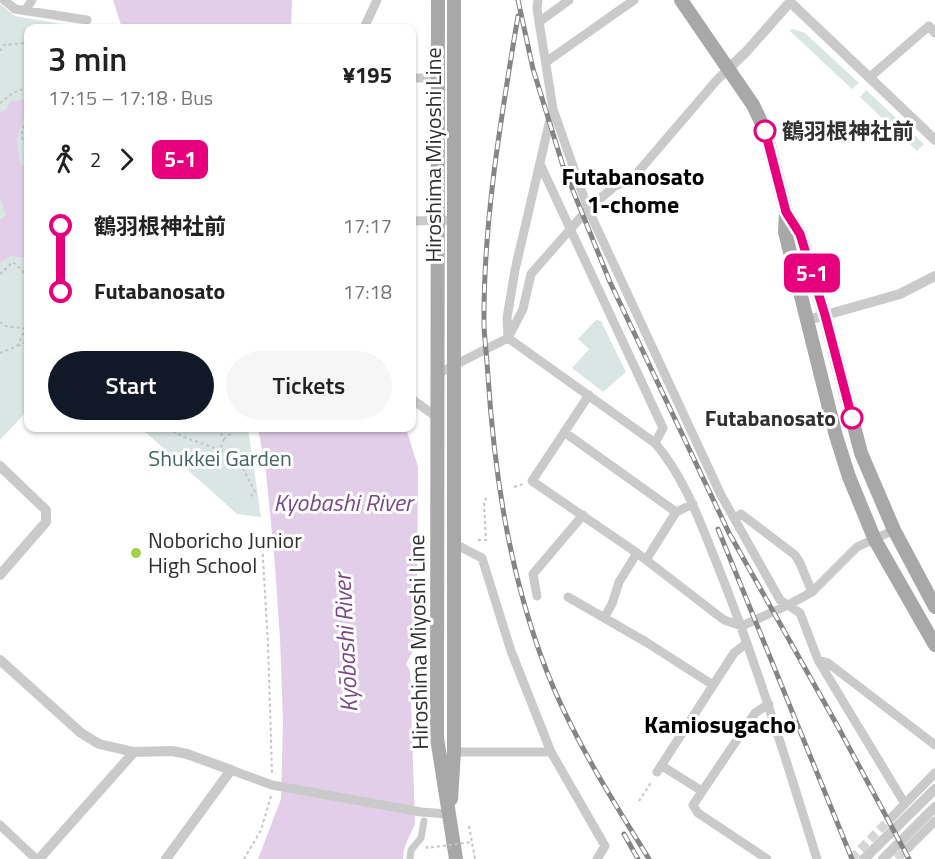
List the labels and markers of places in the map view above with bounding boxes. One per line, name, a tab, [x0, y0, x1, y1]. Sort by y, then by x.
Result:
place label: 鶴羽根神社前	[782, 114, 914, 148]
marker: 鶴羽根神社前	[754, 120, 776, 142]
place label: Futabanosato	[705, 401, 836, 435]
marker: Futabanosato	[841, 407, 863, 429]
place label: Noboricho Junior High School	[148, 523, 302, 582]
marker: Noboricho Junior High School	[129, 546, 143, 560]

